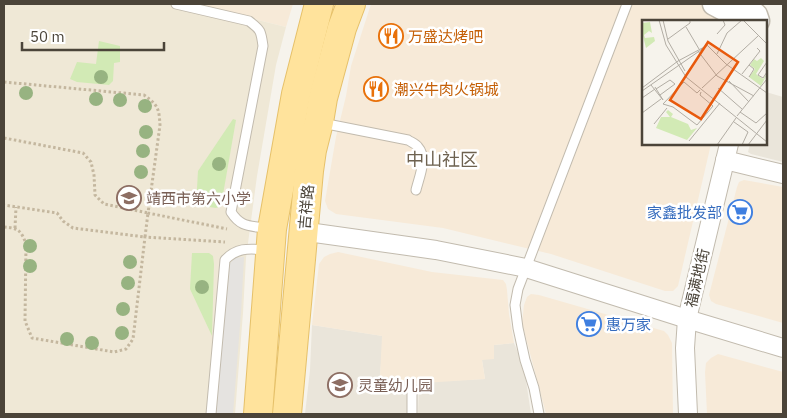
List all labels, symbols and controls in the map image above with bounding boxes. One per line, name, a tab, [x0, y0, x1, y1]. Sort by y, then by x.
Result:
scale bar	[22, 20, 165, 52]
inset map	[642, 20, 767, 145]
restaurant icon: 万盛达烤吧	[378, 23, 404, 49]
text: 50 m	[30, 27, 65, 46]
place label: 万盛达烤吧	[408, 27, 483, 46]
restaurant icon: 潮兴牛肉火锅城	[363, 76, 389, 102]
place label: 潮兴牛肉火锅城	[394, 80, 499, 99]
district label: 中山社区	[406, 148, 478, 171]
street label: 吉祥路	[295, 184, 317, 230]
school or university icon: 靖西市第六小学	[116, 185, 142, 211]
place label: 靖西市第六小学	[146, 189, 251, 208]
supermarket icon: 家鑫批发部	[727, 199, 753, 225]
place label: 家鑫批发部	[647, 203, 722, 222]
street label: 福满地街	[681, 247, 713, 309]
supermarket icon: 惠万家	[576, 311, 602, 337]
place label: 惠万家	[606, 315, 651, 334]
school or university icon: 灵童幼儿园	[327, 372, 353, 398]
place label: 灵童幼儿园	[358, 376, 433, 395]

